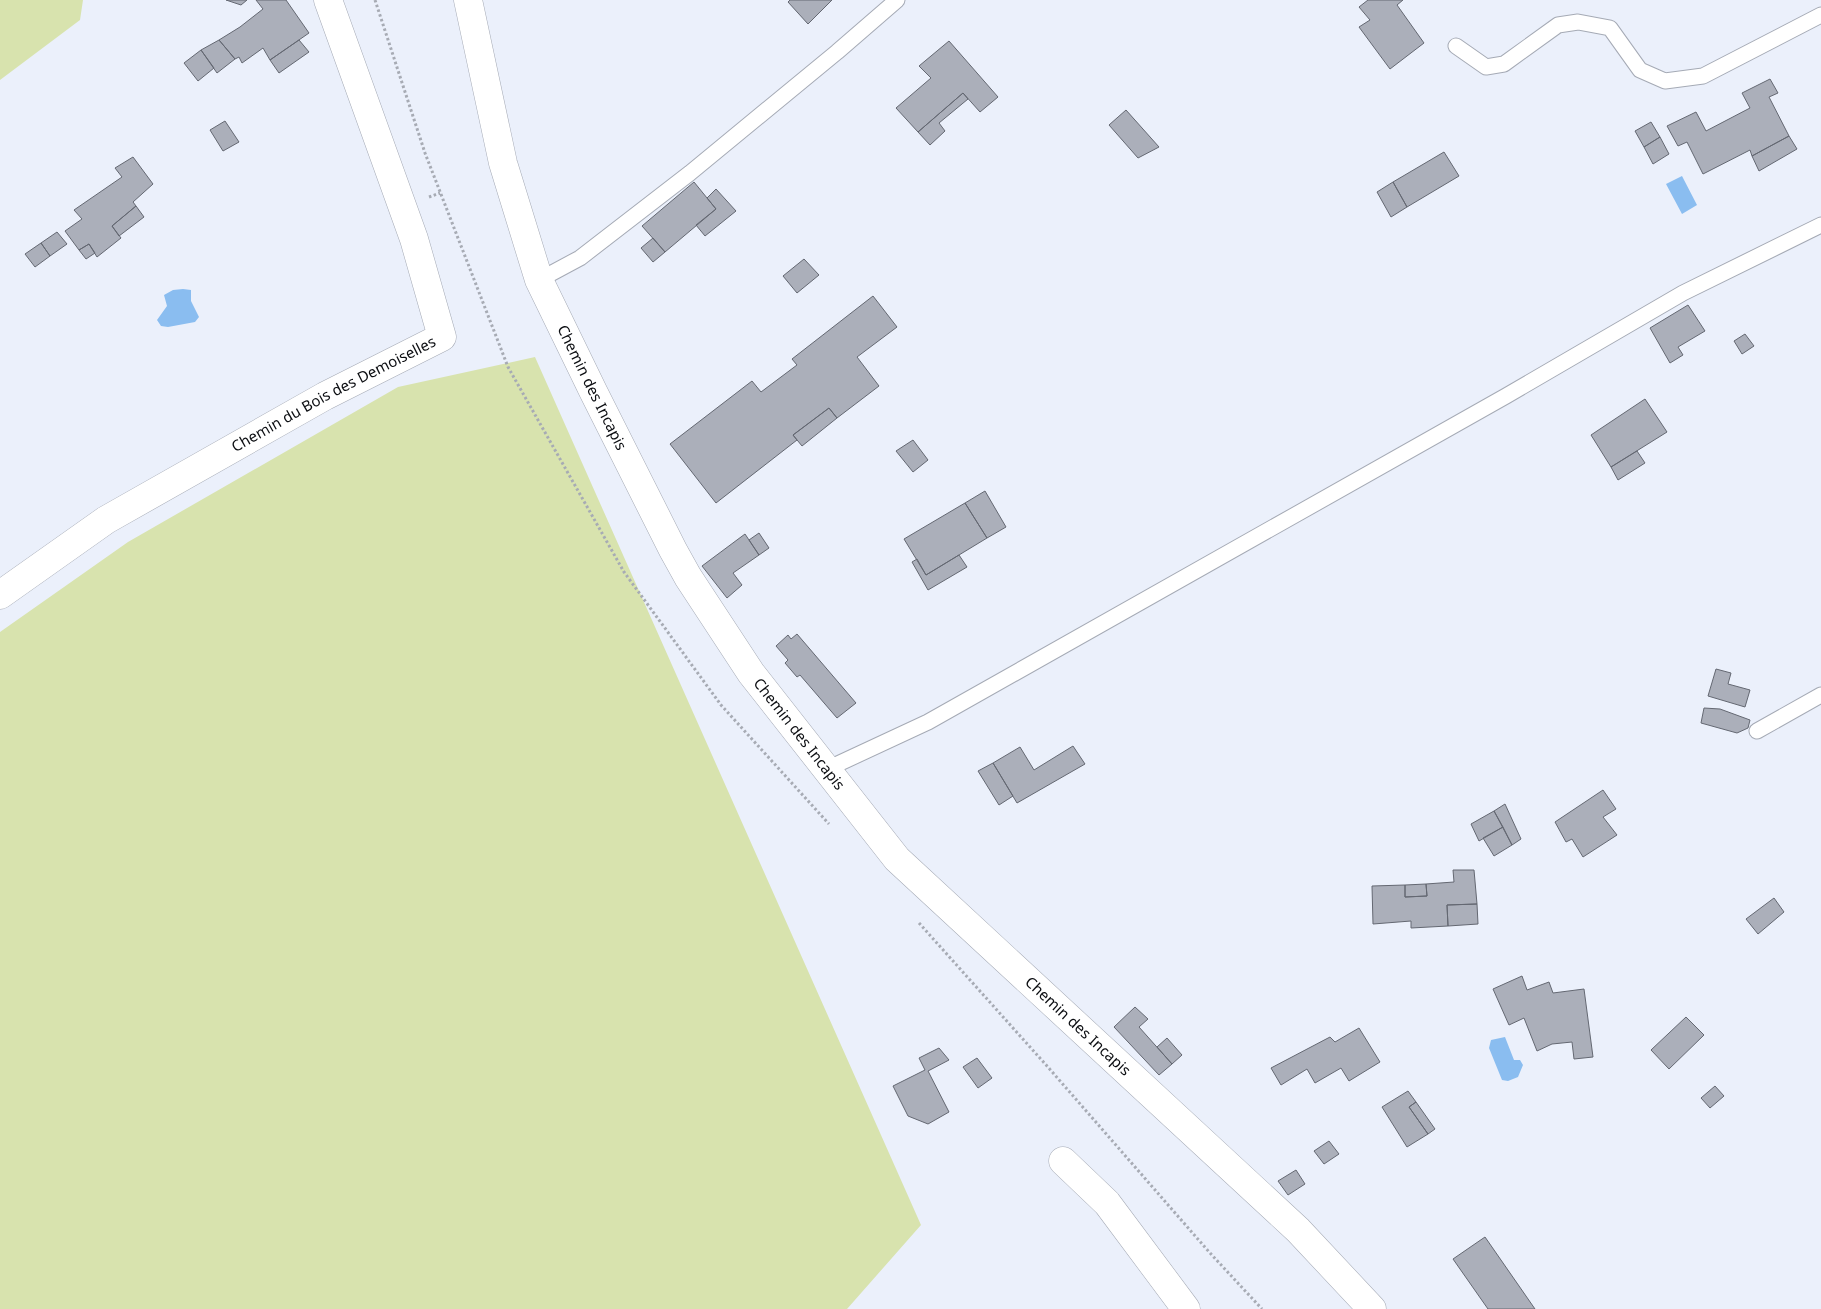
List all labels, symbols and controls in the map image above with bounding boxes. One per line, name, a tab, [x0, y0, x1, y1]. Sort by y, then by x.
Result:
street label: Chemin des Incapis	[553, 321, 632, 453]
street label: Chemin du Bois des Demoiselles	[227, 331, 439, 456]
street label: Chemin des Incapis	[749, 673, 850, 794]
street label: Chemin des Incapis	[1021, 972, 1136, 1080]

